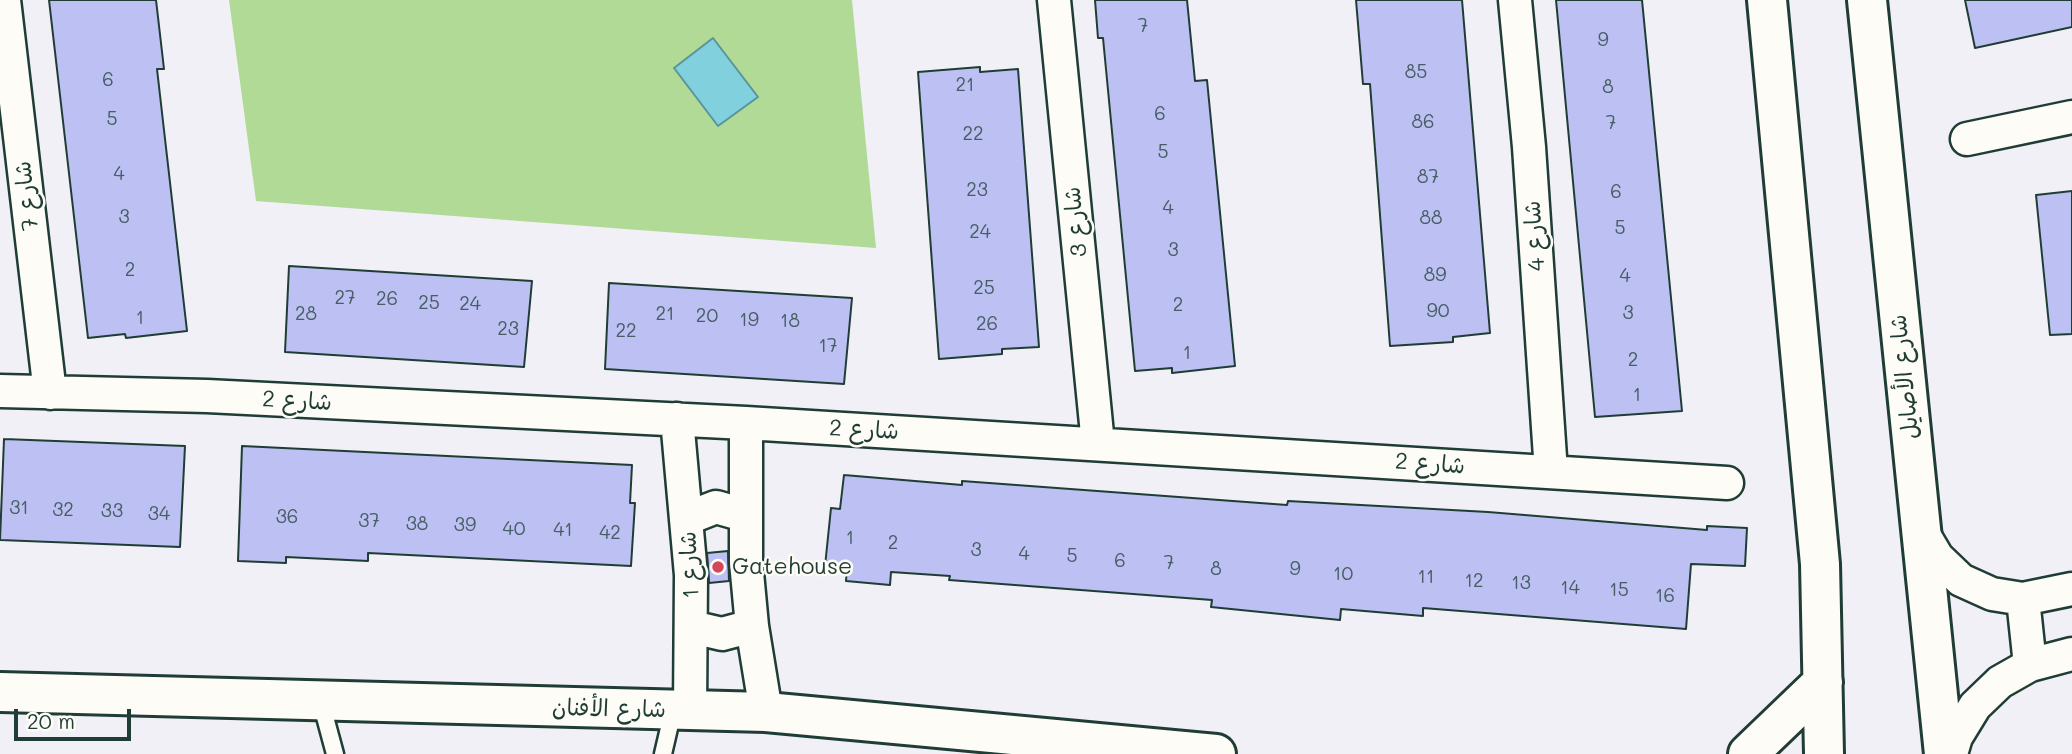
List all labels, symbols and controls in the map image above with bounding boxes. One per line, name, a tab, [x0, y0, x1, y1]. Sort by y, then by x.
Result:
house number: 7	[1138, 15, 1148, 37]
house number: 9	[1597, 29, 1609, 51]
house number: 85	[1405, 61, 1427, 83]
house number: 6	[102, 69, 114, 91]
house number: 21	[955, 74, 975, 96]
house number: 8	[1602, 76, 1614, 98]
house number: 6	[1154, 103, 1166, 125]
house number: 5	[106, 108, 118, 130]
house number: 86	[1412, 111, 1434, 133]
house number: 7	[1606, 112, 1616, 134]
house number: 22	[962, 123, 984, 145]
house number: 5	[1157, 141, 1169, 163]
street label: شارع 7	[9, 160, 45, 232]
house number: 4	[113, 163, 125, 185]
house number: 87	[1417, 166, 1439, 188]
house number: 23	[966, 179, 988, 201]
house number: 6	[1610, 181, 1622, 203]
street label: شارع 3	[1059, 185, 1093, 259]
house number: 4	[1162, 197, 1174, 219]
street label: شارع 4	[1519, 200, 1551, 272]
house number: 3	[118, 206, 130, 228]
house number: 88	[1420, 207, 1442, 229]
house number: 5	[1614, 217, 1626, 239]
house number: 24	[969, 221, 991, 243]
house number: 3	[1167, 239, 1179, 261]
house number: 2	[125, 259, 135, 281]
house number: 89	[1424, 264, 1446, 286]
house number: 4	[1619, 265, 1631, 287]
house number: 25	[973, 277, 995, 299]
house number: 27	[334, 287, 356, 309]
house number: 26	[376, 288, 398, 310]
house number: 25	[418, 292, 440, 314]
house number: 24	[459, 293, 481, 315]
house number: 2	[1173, 294, 1183, 316]
house number: 90	[1427, 300, 1449, 322]
house number: 3	[1622, 302, 1634, 324]
house number: 28	[295, 303, 317, 325]
house number: 21	[655, 303, 675, 325]
house number: 20	[696, 305, 718, 327]
house number: 1	[136, 307, 144, 329]
house number: 19	[739, 309, 759, 331]
house number: 18	[780, 310, 800, 332]
house number: 26	[976, 313, 998, 335]
street label: شارع الأصايل	[1885, 313, 1925, 441]
house number: 23	[497, 318, 519, 340]
house number: 22	[615, 320, 637, 342]
house number: 17	[818, 335, 838, 357]
house number: 1	[1183, 342, 1191, 364]
house number: 2	[1628, 349, 1638, 371]
house number: 1	[1633, 384, 1641, 406]
street label: شارع 2	[261, 385, 333, 417]
street label: شارع 2	[828, 414, 900, 446]
street label: شارع 2	[1394, 448, 1466, 480]
house number: 31	[9, 497, 29, 519]
house number: 32	[52, 499, 74, 521]
house number: 33	[101, 500, 123, 522]
house number: 34	[148, 503, 170, 525]
house number: 36	[276, 506, 298, 528]
house number: 37	[358, 510, 380, 532]
house number: 38	[406, 513, 428, 535]
house number: 39	[454, 514, 476, 536]
house number: 40	[503, 518, 525, 540]
house number: 41	[553, 519, 573, 541]
house number: 42	[599, 522, 621, 544]
house number: 1	[846, 527, 854, 549]
street label: شارع 1	[674, 531, 706, 599]
house number: 2	[888, 532, 898, 554]
house number: 3	[970, 539, 982, 561]
house number: 4	[1018, 543, 1030, 565]
house number: 5	[1066, 545, 1078, 567]
house number: 6	[1114, 550, 1126, 572]
house number: 7	[1164, 552, 1174, 574]
place label: Gatehouse	[732, 553, 852, 581]
house number: 8	[1210, 558, 1222, 580]
house number: 9	[1289, 558, 1301, 580]
marker: Gatehouse	[710, 559, 726, 575]
house number: 10	[1333, 563, 1353, 585]
house number: 11	[1418, 566, 1434, 588]
house number: 12	[1464, 570, 1484, 592]
house number: 13	[1511, 572, 1531, 594]
house number: 14	[1560, 577, 1580, 599]
house number: 15	[1609, 579, 1629, 601]
house number: 16	[1655, 585, 1675, 607]
scale bar	[18, 694, 135, 738]
street label: شارع الأفنان	[552, 694, 666, 724]
text: 20 m	[27, 707, 75, 734]

